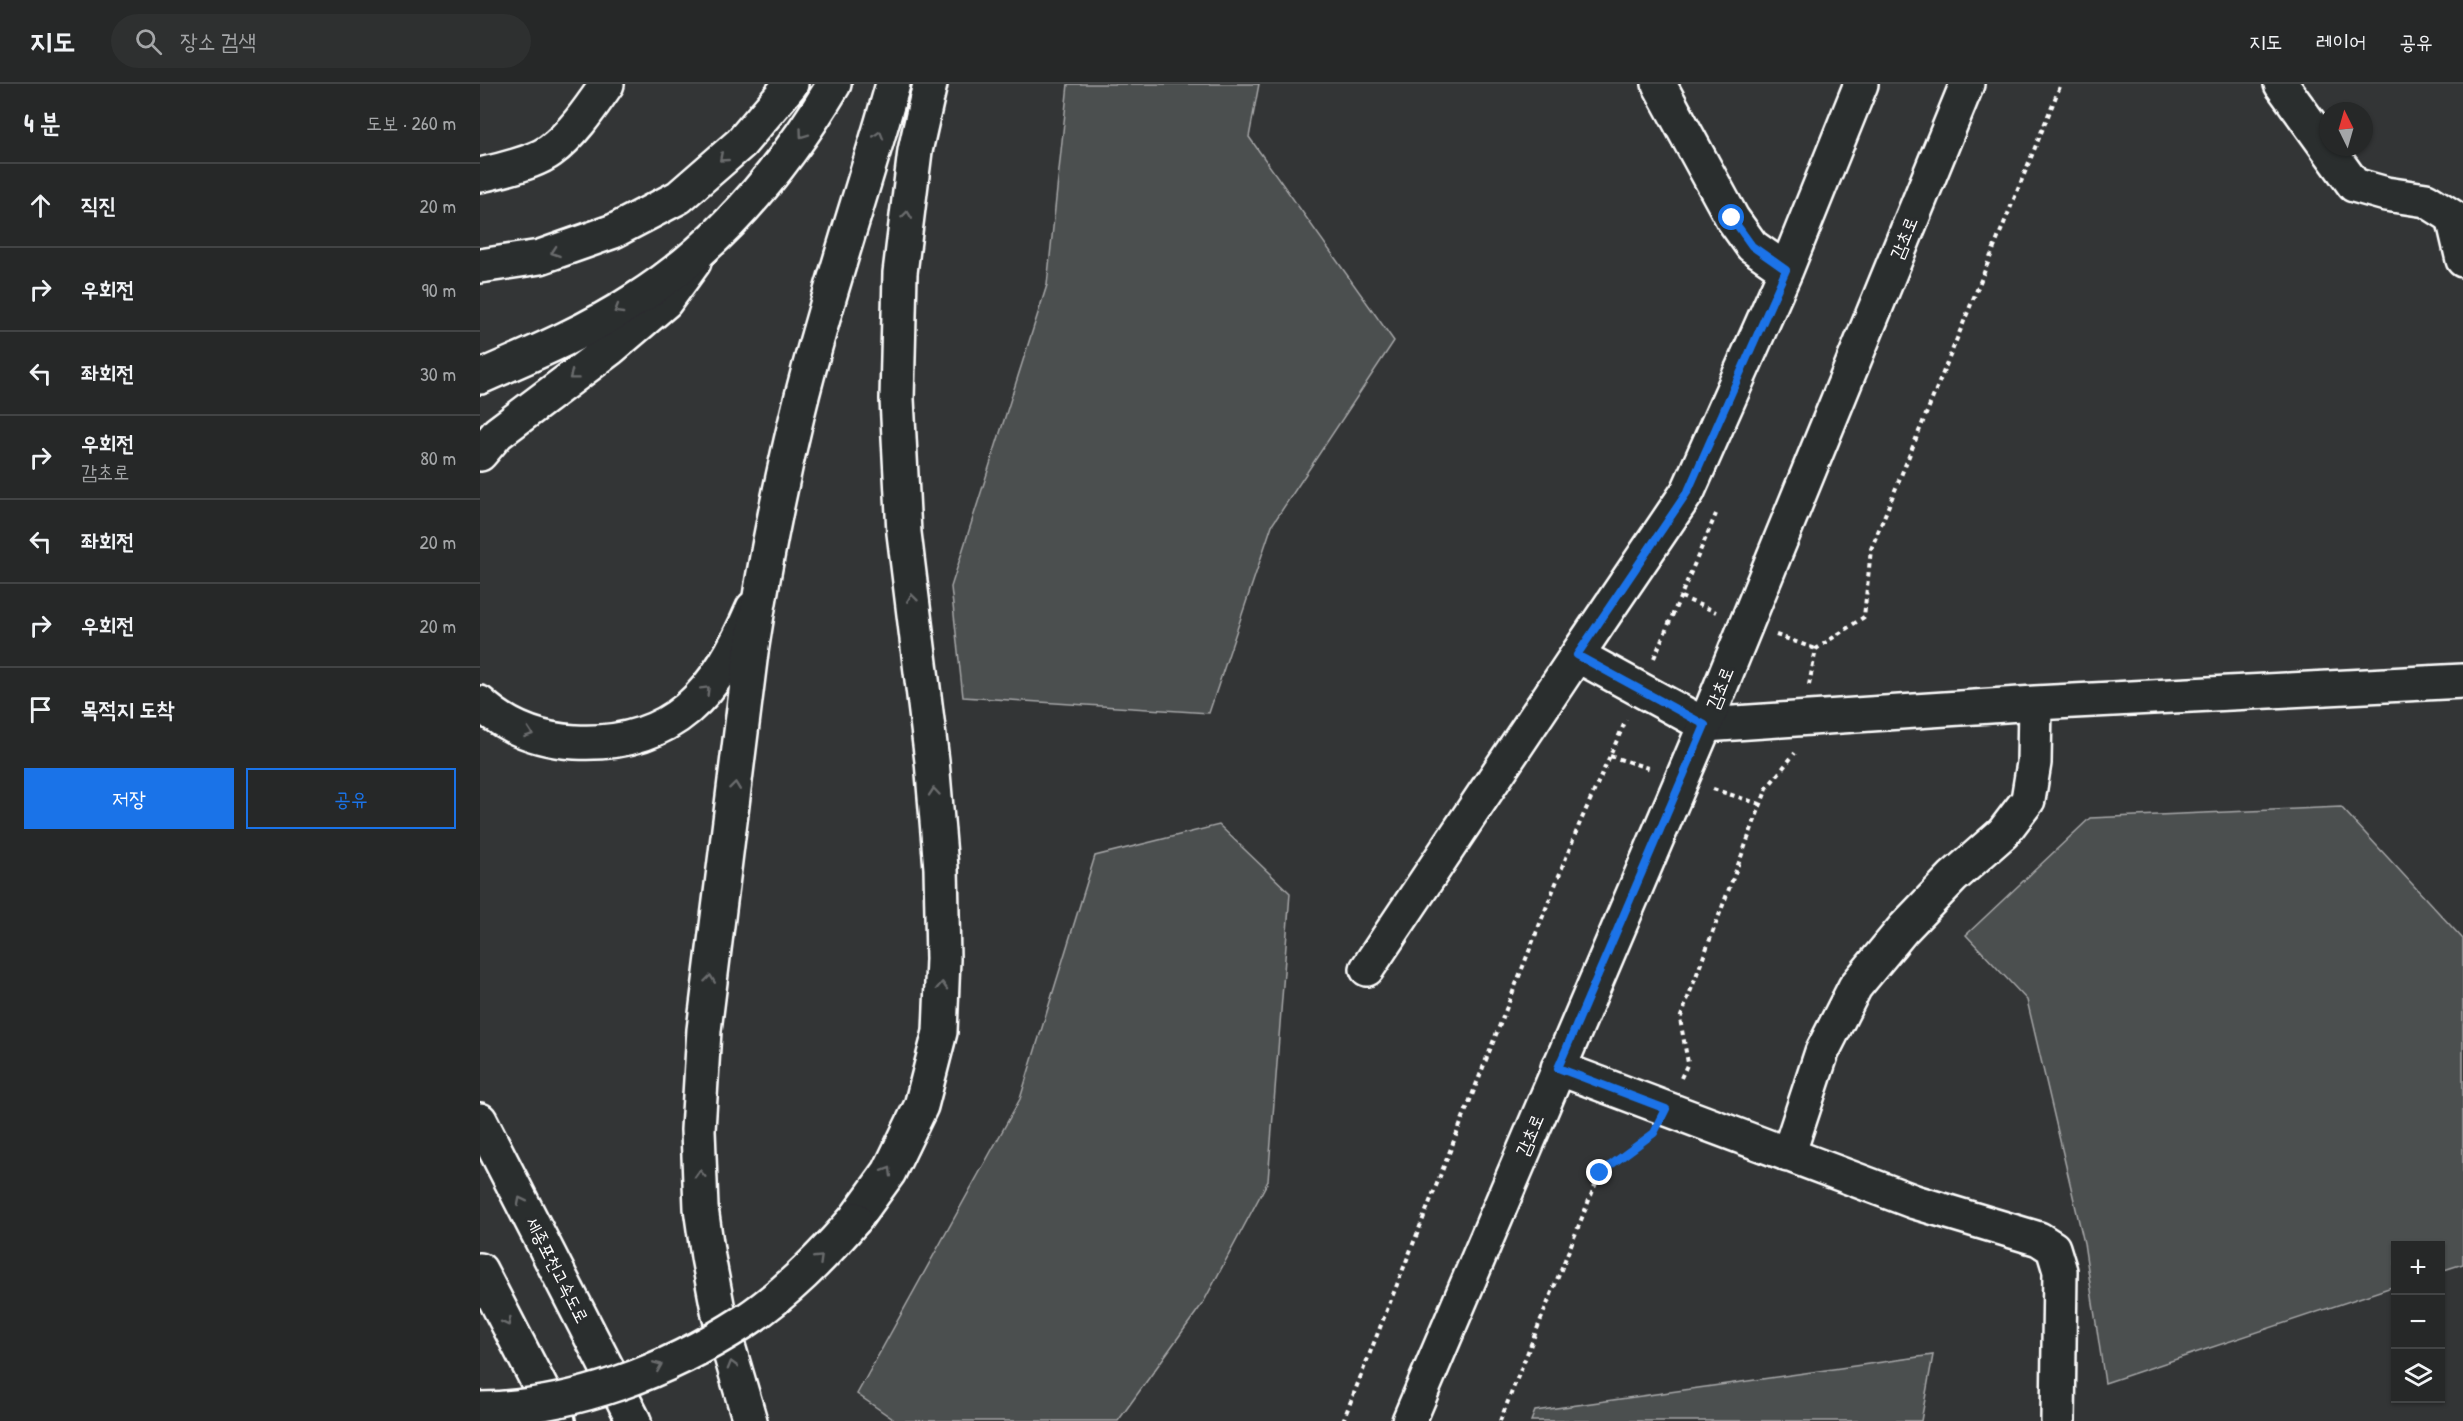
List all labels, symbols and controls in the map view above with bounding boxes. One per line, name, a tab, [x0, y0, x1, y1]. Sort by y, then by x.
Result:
search box	[111, 14, 531, 68]
text: 지도	[30, 22, 75, 60]
icon: search	[132, 25, 165, 58]
text: 장소 검색	[180, 26, 256, 56]
text: 지도	[2249, 27, 2283, 56]
text: 레이어	[2316, 27, 2366, 56]
text: 공유	[2399, 27, 2433, 56]
north arrow	[2319, 102, 2373, 156]
text: 4 분	[24, 105, 61, 140]
text: 도보 · 260 m	[366, 109, 456, 136]
one-way arrow	[800, 127, 811, 138]
one-way arrow	[872, 130, 884, 141]
one-way arrow	[719, 151, 730, 162]
icon: ahead	[24, 189, 57, 222]
text: 직진	[81, 190, 116, 220]
text: 20 m	[419, 192, 456, 219]
route start	[1718, 204, 1744, 230]
one-way arrow	[900, 211, 913, 220]
street label: 감초로	[1884, 213, 1923, 263]
one-way arrow	[550, 244, 561, 257]
icon: right	[24, 273, 57, 306]
text: 우회전	[81, 274, 134, 304]
text: 90 m	[422, 276, 456, 303]
one-way arrow	[614, 303, 624, 314]
icon: left	[24, 357, 57, 390]
text: 좌회전	[81, 358, 134, 388]
text: 30 m	[420, 360, 456, 387]
one-way arrow	[569, 369, 580, 380]
text: 우회전	[81, 428, 134, 458]
icon: right	[24, 441, 57, 474]
text: 80 m	[420, 444, 456, 471]
text: 감초로	[81, 458, 129, 485]
icon: left	[24, 525, 57, 558]
text: 좌회전	[81, 526, 134, 556]
text: 20 m	[419, 528, 456, 555]
one-way arrow	[906, 594, 919, 603]
icon: right	[24, 609, 57, 642]
text: 우회전	[81, 610, 134, 640]
text: 20 m	[419, 612, 456, 639]
street label: 감초로	[1700, 663, 1739, 713]
one-way arrow	[700, 686, 710, 697]
icon: arrive	[24, 693, 57, 726]
text: 목적지 도착	[81, 694, 175, 724]
one-way arrow	[523, 726, 534, 739]
button: 저장	[24, 768, 234, 829]
button: 공유	[246, 768, 456, 829]
one-way arrow	[729, 781, 741, 790]
one-way arrow	[928, 787, 941, 796]
one-way arrow	[703, 975, 715, 984]
one-way arrow	[936, 982, 949, 991]
street label: 감초로	[1510, 1110, 1550, 1160]
route end	[1586, 1159, 1612, 1185]
one-way arrow	[881, 1167, 893, 1177]
one-way arrow	[693, 1169, 706, 1178]
one-way arrow	[517, 1196, 529, 1207]
street label: 세종포천고속도로	[520, 1212, 595, 1327]
map controls	[2391, 1241, 2445, 1403]
button: +	[2391, 1241, 2445, 1295]
one-way arrow	[813, 1255, 823, 1266]
button: −	[2391, 1295, 2445, 1349]
one-way arrow	[500, 1316, 511, 1326]
button: layers	[2391, 1349, 2445, 1403]
one-way arrow	[727, 1360, 739, 1371]
one-way arrow	[652, 1361, 663, 1373]

